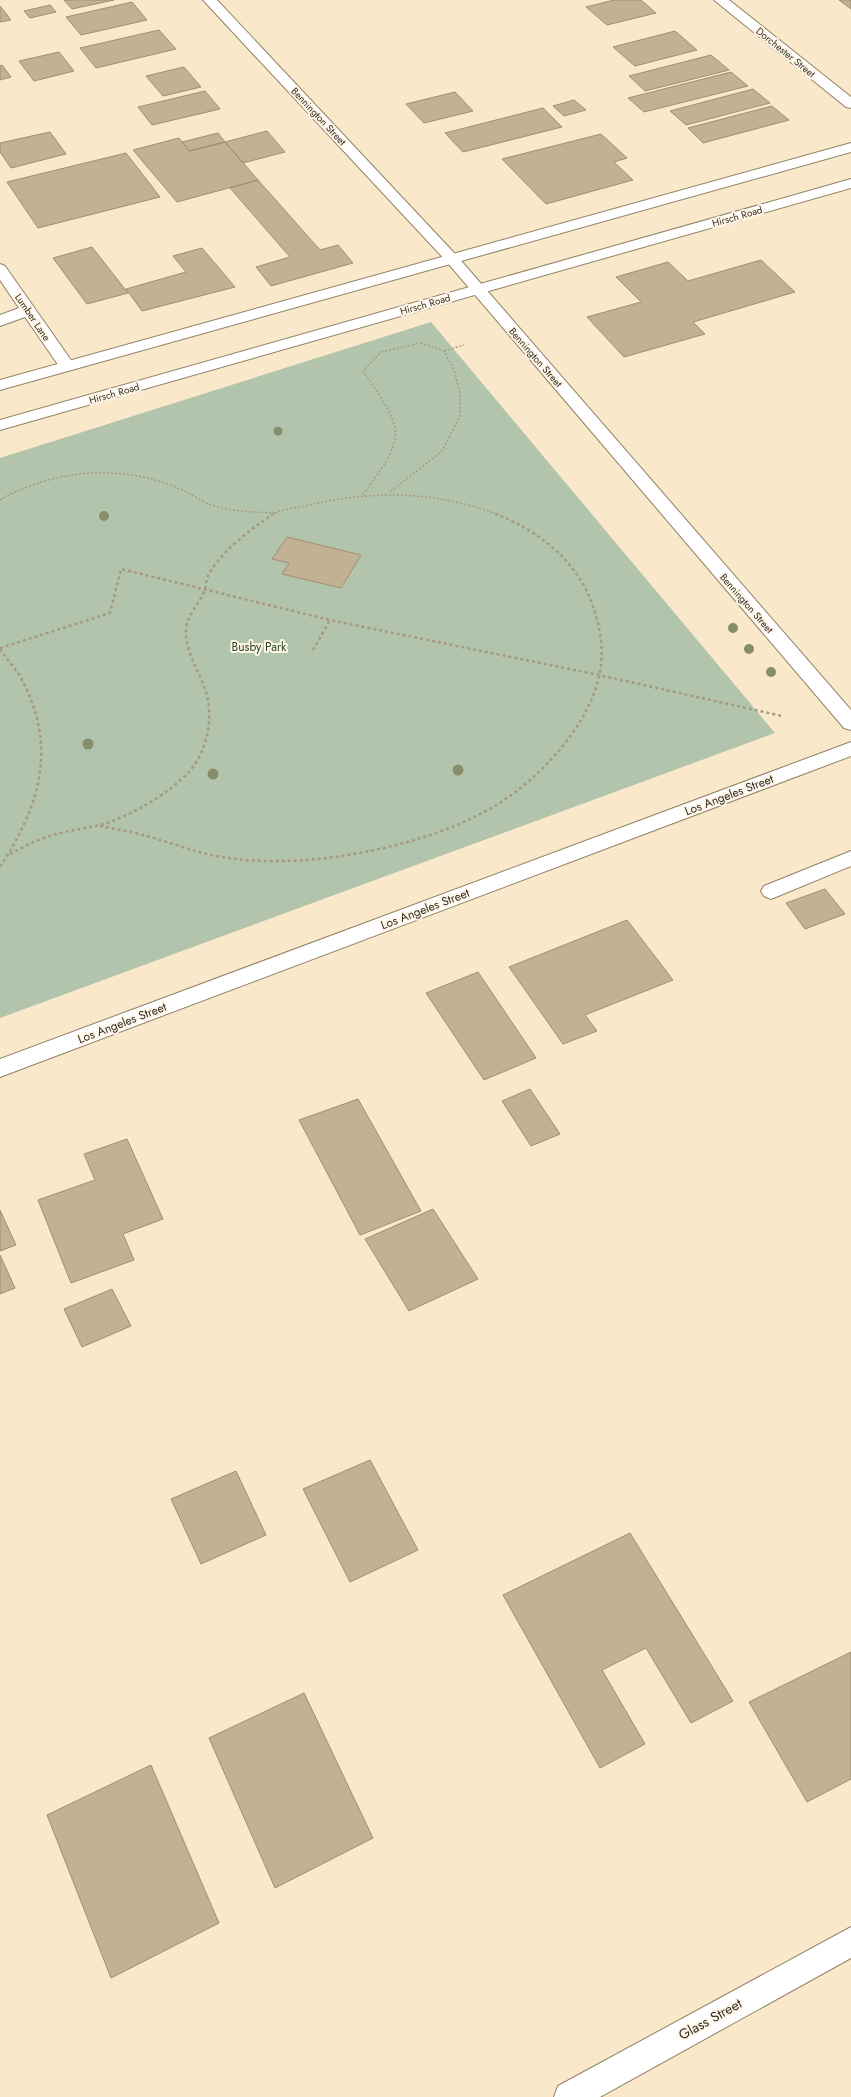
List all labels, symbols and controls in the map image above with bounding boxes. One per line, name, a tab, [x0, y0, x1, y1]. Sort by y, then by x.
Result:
street label: Dorchester Street	[753, 24, 819, 81]
street label: Bennington Street	[288, 84, 350, 149]
street label: Hirsch Road	[710, 202, 764, 231]
street label: Hirsch Road	[398, 290, 452, 319]
street label: Lumber Lane	[11, 291, 54, 344]
street label: Bennington Street	[505, 324, 566, 391]
street label: Hirsch Road	[87, 379, 141, 408]
street label: Bennington Street	[716, 570, 777, 637]
park label: Busby Park	[232, 638, 287, 656]
street label: Los Angeles Street	[682, 770, 776, 820]
street label: Los Angeles Street	[378, 884, 472, 934]
street label: Los Angeles Street	[75, 998, 169, 1048]
street label: Glass Street	[675, 1993, 746, 2045]

